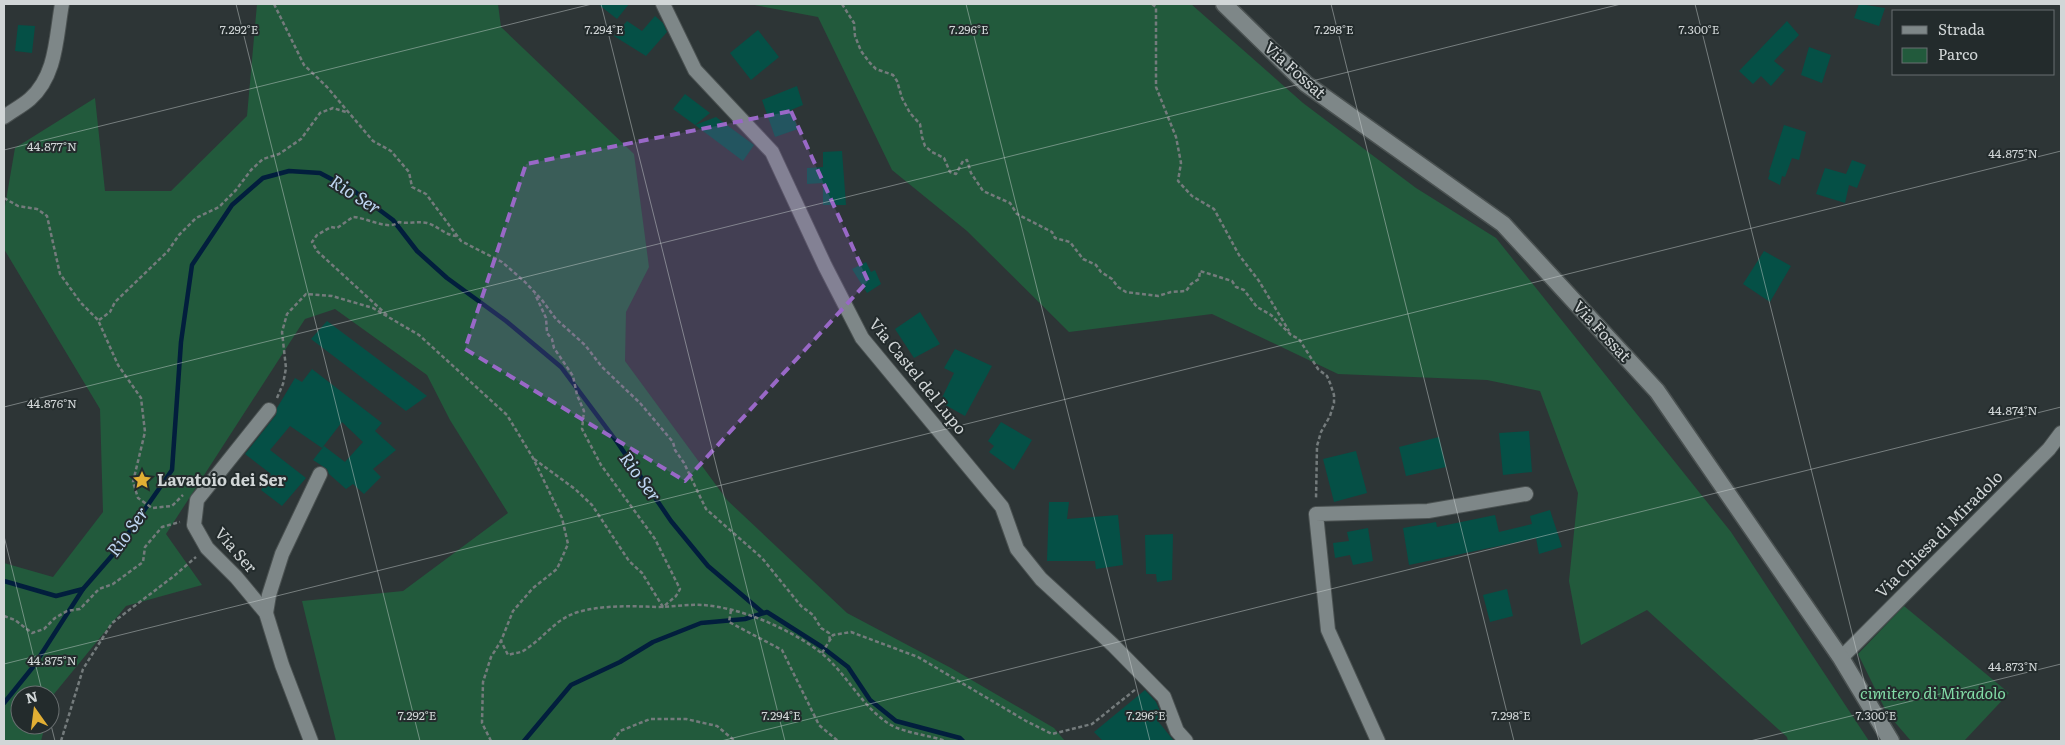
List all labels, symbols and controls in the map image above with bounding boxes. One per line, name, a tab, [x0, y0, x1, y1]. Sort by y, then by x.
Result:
legend	[1892, 10, 2055, 75]
text: Strada	[1938, 17, 1986, 40]
text: 7.292°E	[220, 20, 259, 38]
text: 7.294°E	[584, 20, 624, 38]
text: 7.296°E	[949, 20, 989, 38]
text: 7.298°E	[1314, 20, 1354, 38]
text: 7.300°E	[1679, 20, 1720, 38]
street label: Via Fossat	[1259, 35, 1332, 104]
text: Parco	[1938, 42, 1978, 65]
text: 44.877°N	[27, 137, 77, 155]
text: 44.875°N	[1988, 144, 2038, 162]
water label: Rio Ser	[325, 167, 387, 220]
street label: Via Fossat	[1568, 294, 1638, 367]
street label: Via Castel del Lupo	[864, 312, 973, 439]
text: 44.876°N	[27, 394, 77, 412]
text: 44.874°N	[1988, 401, 2038, 419]
water label: Rio Ser	[614, 445, 669, 507]
street label: Via Chiesa di Miradolo	[1869, 464, 2008, 603]
place label: Lavatoio dei Ser	[157, 467, 287, 491]
place icon: Lavatoio dei Ser	[131, 469, 153, 491]
water label: Rio Ser	[99, 500, 154, 562]
street label: Via Ser	[210, 521, 264, 578]
text: 44.875°N	[27, 651, 77, 669]
text: 44.873°N	[1988, 657, 2038, 675]
park label: cimitero di Miradolo	[1860, 680, 2006, 704]
north arrow	[10, 685, 60, 735]
text: N	[23, 685, 40, 708]
text: 7.292°E	[398, 706, 437, 724]
text: 7.294°E	[761, 706, 801, 724]
text: 7.296°E	[1126, 706, 1166, 724]
text: 7.298°E	[1491, 706, 1531, 724]
text: 7.300°E	[1856, 706, 1897, 724]

